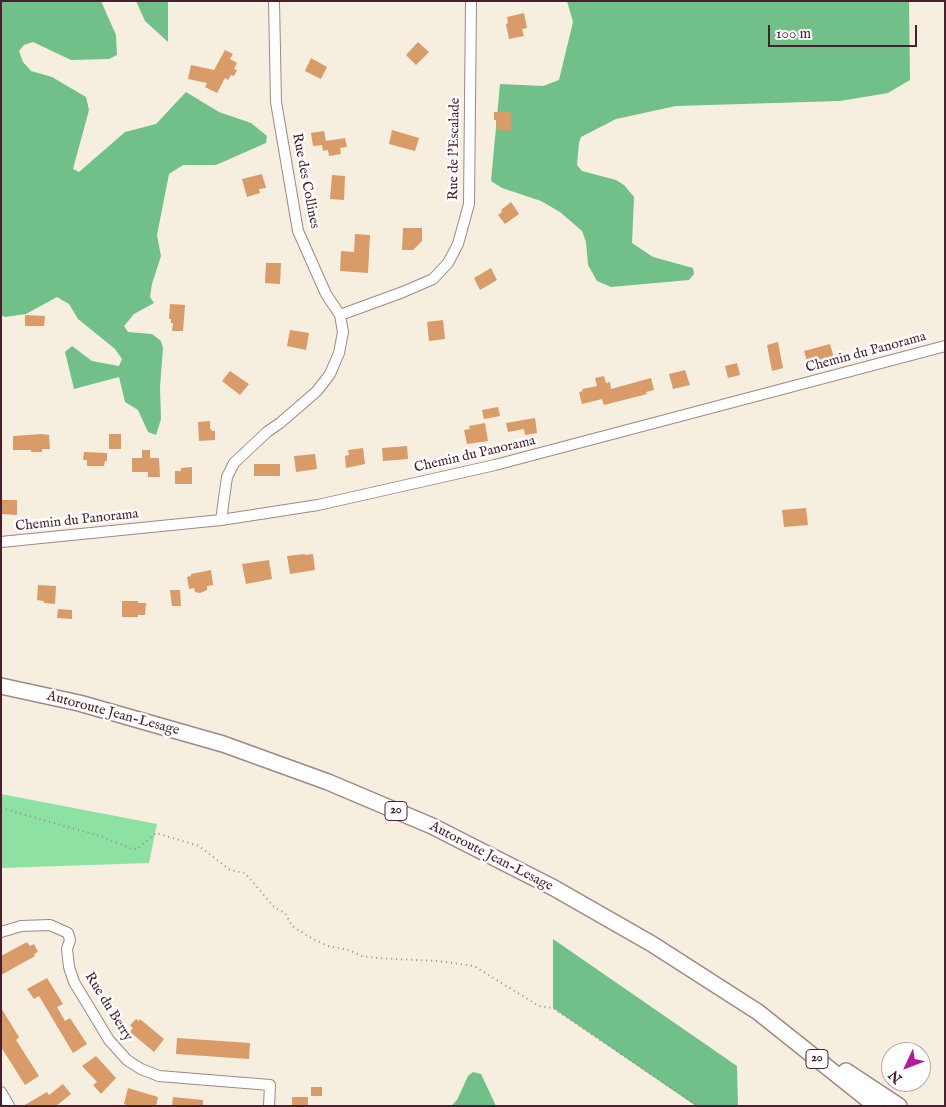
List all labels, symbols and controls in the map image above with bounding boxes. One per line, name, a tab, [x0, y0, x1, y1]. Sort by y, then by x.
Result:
scale bar	[771, 15, 920, 47]
text: 100 m	[776, 24, 811, 43]
street label: Rue de l'Escalade	[446, 98, 464, 200]
street label: Rue des Collines	[288, 132, 322, 230]
street label: Chemin du Panorama	[804, 329, 928, 377]
street label: Chemin du Panorama	[413, 433, 537, 477]
street label: Chemin du Panorama	[15, 506, 139, 536]
street label: Autoroute Jean-Lesage	[45, 688, 181, 740]
road number: 20	[385, 801, 407, 820]
street label: Autoroute Jean-Lesage	[426, 819, 556, 895]
street label: Rue du Berry	[80, 969, 136, 1045]
north arrow	[881, 1042, 931, 1092]
road number: 20	[806, 1050, 828, 1068]
text: N	[885, 1066, 906, 1087]

